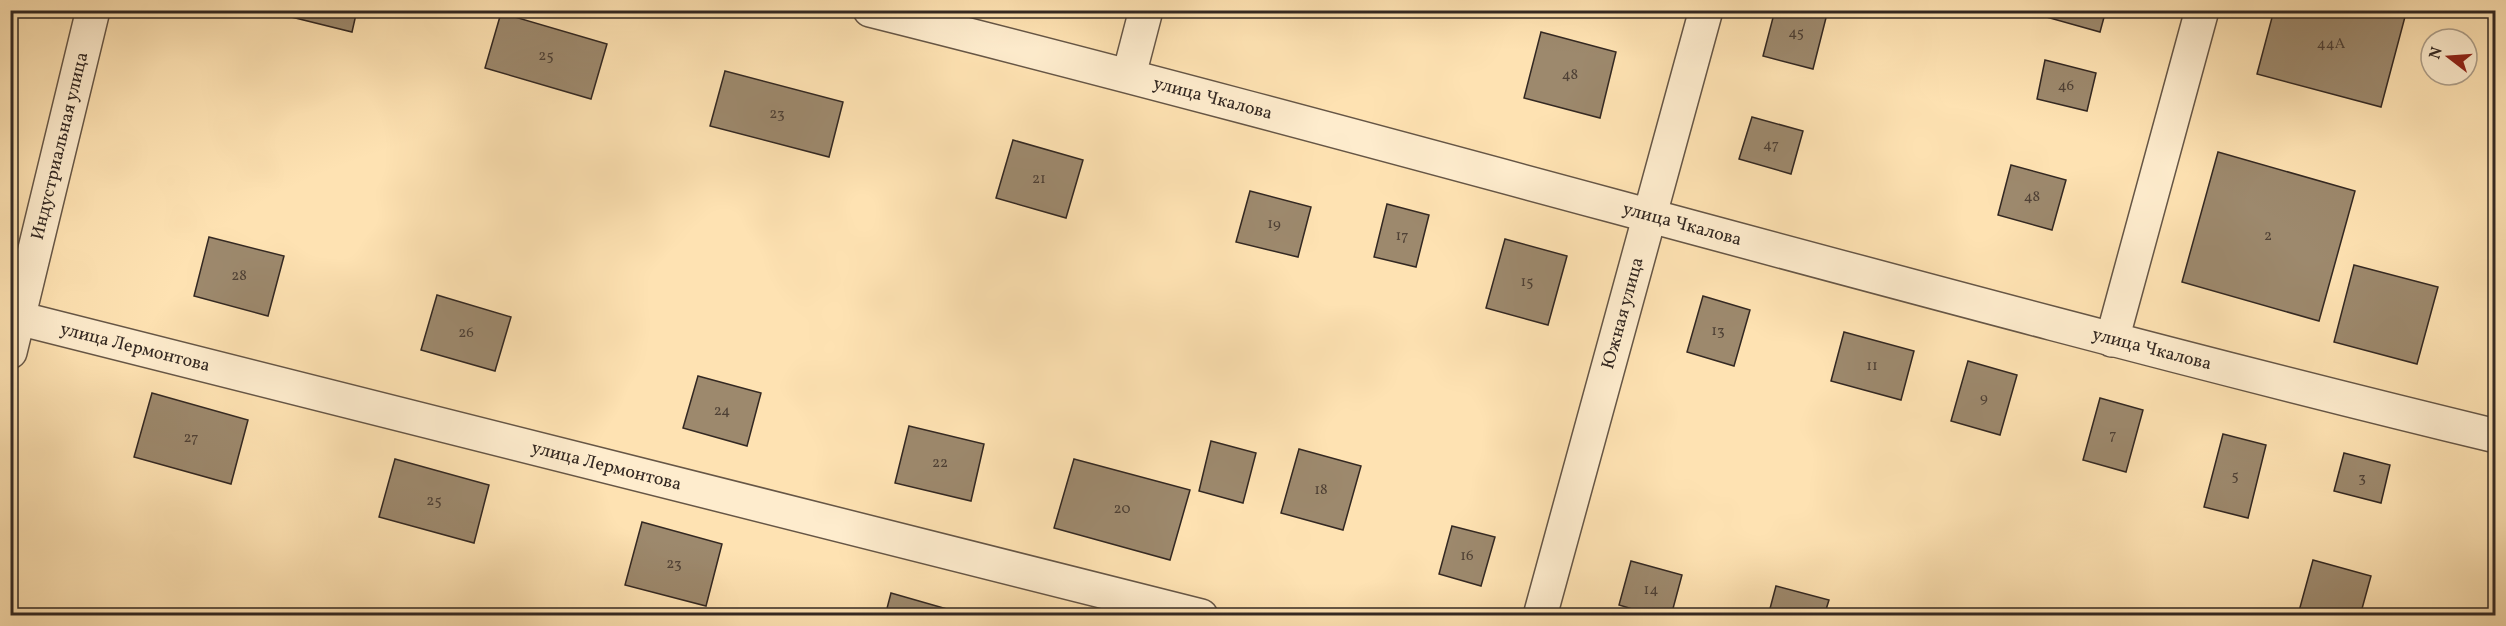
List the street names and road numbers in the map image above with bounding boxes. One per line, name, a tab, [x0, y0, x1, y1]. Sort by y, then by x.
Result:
street label: Индустриальная улица	[25, 49, 95, 243]
street label: улица Чкалова	[1150, 71, 1275, 126]
street label: улица Чкалова	[1620, 196, 1745, 252]
street label: Южная улица	[1596, 254, 1650, 372]
street label: улица Лермонтова	[57, 317, 213, 378]
street label: улица Чкалова	[2089, 322, 2214, 377]
street label: улица Лермонтова	[529, 435, 684, 497]

